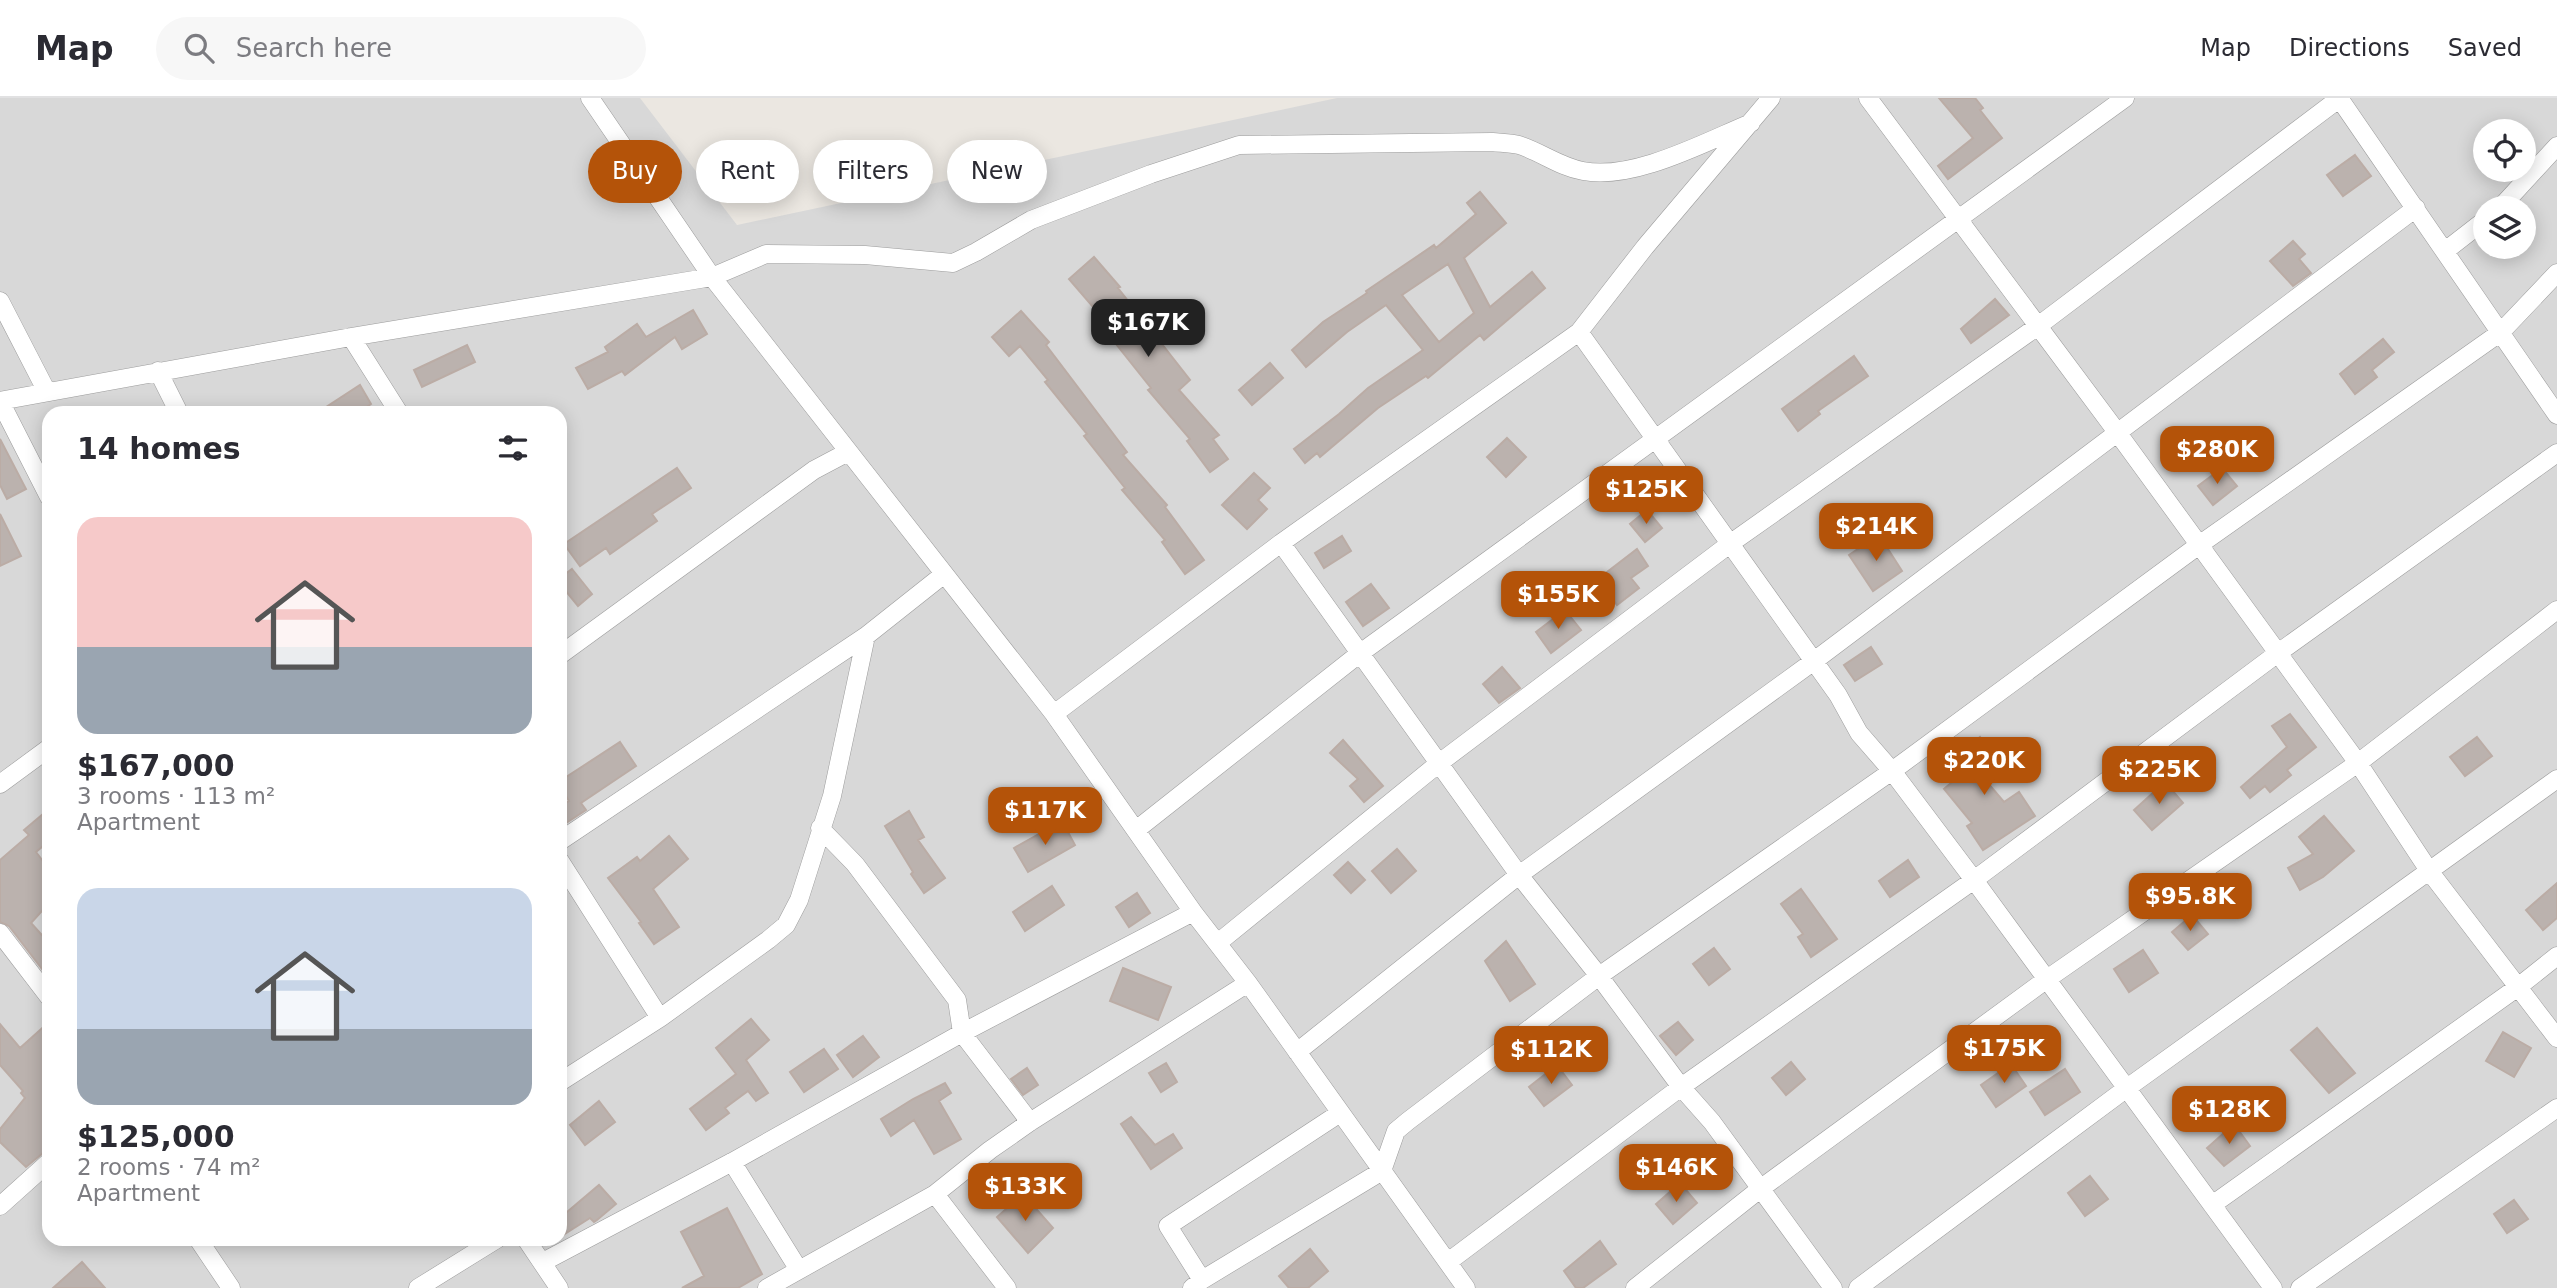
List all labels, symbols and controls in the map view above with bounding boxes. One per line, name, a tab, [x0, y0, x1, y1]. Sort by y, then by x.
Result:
search box	[156, 17, 646, 80]
text: Map	[35, 29, 114, 68]
icon: search	[180, 29, 218, 67]
text: Search here	[236, 33, 392, 63]
text: Map	[2200, 34, 2251, 62]
text: Directions	[2289, 34, 2410, 62]
text: Saved	[2448, 34, 2522, 62]
map controls	[2473, 119, 2536, 259]
button: locate	[2473, 119, 2536, 182]
chip: Buy	[588, 140, 682, 203]
chip: Rent	[696, 140, 799, 203]
chip: Filters	[813, 140, 933, 203]
chip: New	[947, 140, 1047, 203]
button: layers	[2473, 196, 2536, 259]
pin: $167K	[1099, 300, 1197, 359]
text: $167K	[1107, 309, 1189, 335]
pin: $280K	[2168, 426, 2266, 486]
icon: filters	[494, 429, 532, 467]
text: 14 homes	[77, 431, 241, 466]
text: $280K	[2176, 436, 2258, 462]
pin: $125K	[1597, 466, 1695, 526]
text: $125K	[1605, 476, 1687, 502]
pin: $214K	[1827, 504, 1925, 563]
text: $214K	[1835, 513, 1917, 539]
icon: home	[242, 562, 368, 688]
pin: $155K	[1509, 572, 1607, 631]
text: $155K	[1517, 581, 1599, 607]
pin: $220K	[1935, 738, 2033, 797]
pin: $225K	[2110, 746, 2208, 806]
text: $220K	[1943, 747, 2025, 773]
text: $167,000	[77, 748, 235, 783]
text: $225K	[2118, 756, 2200, 782]
text: 3 rooms · 113 m²	[77, 783, 275, 809]
pin: $117K	[996, 788, 1094, 847]
text: $117K	[1004, 797, 1086, 823]
text: Apartment	[77, 809, 200, 835]
pin: $95.8K	[2133, 874, 2247, 933]
text: $95.8K	[2145, 883, 2235, 909]
icon: home	[242, 933, 368, 1059]
pin: $112K	[1502, 1026, 1600, 1086]
pin: $175K	[1955, 1026, 2053, 1085]
text: $175K	[1963, 1035, 2045, 1061]
text: $112K	[1510, 1036, 1592, 1062]
pin: $128K	[2180, 1086, 2278, 1146]
text: $128K	[2188, 1096, 2270, 1122]
text: $125,000	[77, 1119, 235, 1154]
pin: $146K	[1627, 1144, 1725, 1204]
text: 2 rooms · 74 m²	[77, 1154, 261, 1180]
text: $146K	[1635, 1154, 1717, 1180]
pin: $133K	[976, 1164, 1074, 1223]
text: $133K	[984, 1173, 1066, 1199]
text: Apartment	[77, 1180, 200, 1206]

